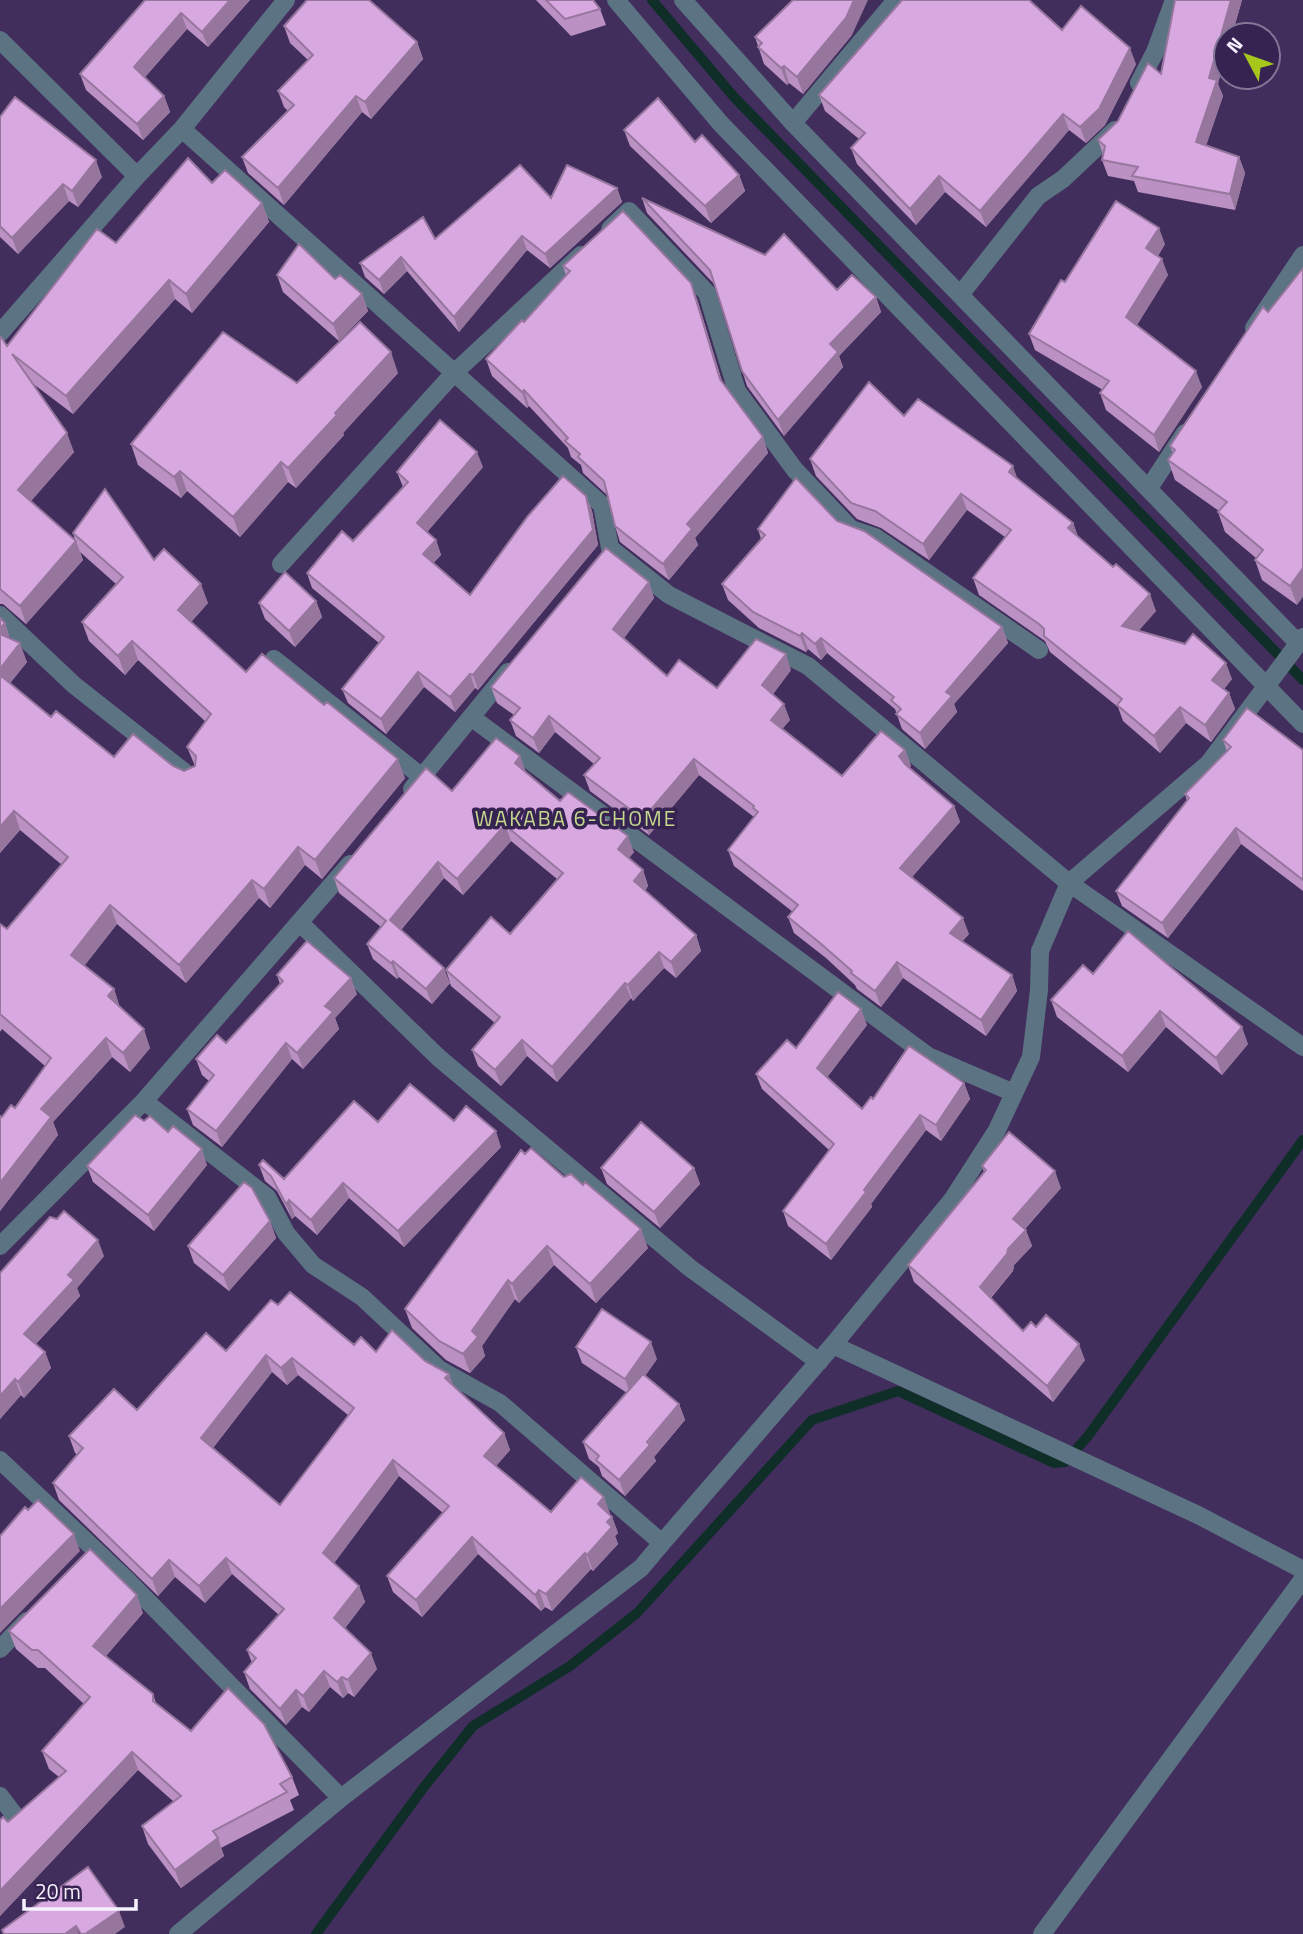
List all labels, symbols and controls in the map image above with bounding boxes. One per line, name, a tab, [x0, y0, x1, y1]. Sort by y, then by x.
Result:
north arrow	[1212, 21, 1282, 91]
text: N	[1219, 30, 1249, 59]
district label: WAKABA 6-CHOME	[475, 802, 677, 834]
scale bar	[24, 1868, 136, 1912]
text: 20 m	[35, 1875, 81, 1907]

